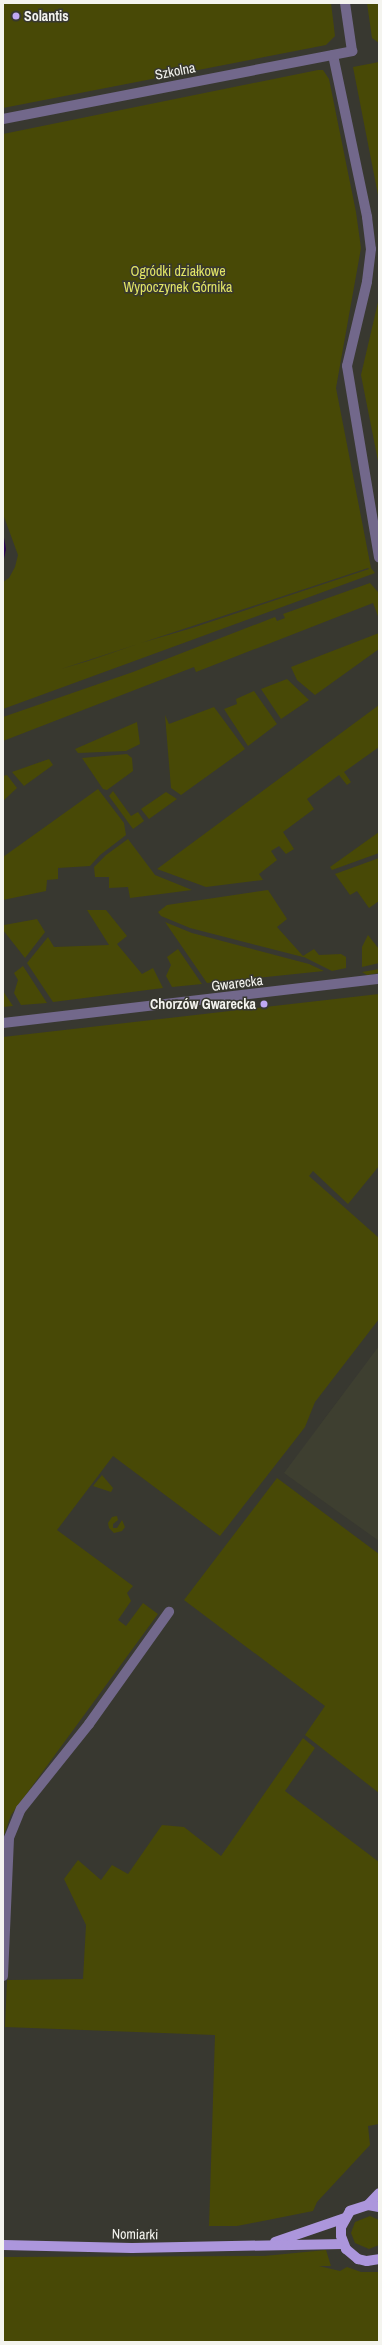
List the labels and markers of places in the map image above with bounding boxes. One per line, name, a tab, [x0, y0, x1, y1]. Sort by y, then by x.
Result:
place label: Solantis	[24, 8, 69, 24]
marker: Solantis	[11, 11, 21, 21]
place label: Chorzów Gwarecka	[150, 996, 256, 1012]
marker: Chorzów Gwarecka	[259, 999, 269, 1009]

